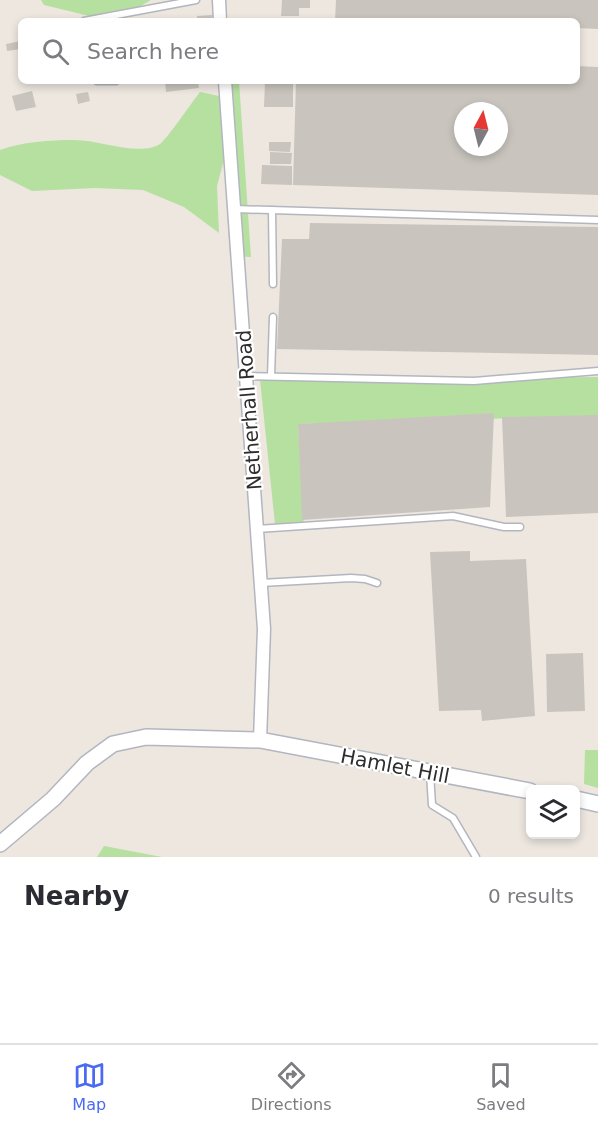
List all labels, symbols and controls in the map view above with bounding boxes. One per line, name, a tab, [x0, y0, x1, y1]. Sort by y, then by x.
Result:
search box	[18, 18, 580, 84]
icon: search	[39, 35, 72, 68]
text: Search here	[87, 39, 219, 64]
north arrow	[454, 102, 508, 156]
street label: Netherhall Road	[231, 329, 267, 491]
street label: Hamlet Hill	[338, 744, 452, 788]
map controls	[526, 785, 580, 839]
button: layers	[526, 785, 580, 839]
text: Nearby	[24, 881, 129, 911]
text: 0 results	[488, 884, 574, 908]
tab: Map	[72, 1059, 106, 1114]
tab: Directions	[251, 1059, 331, 1114]
tab: Saved	[476, 1059, 526, 1114]

